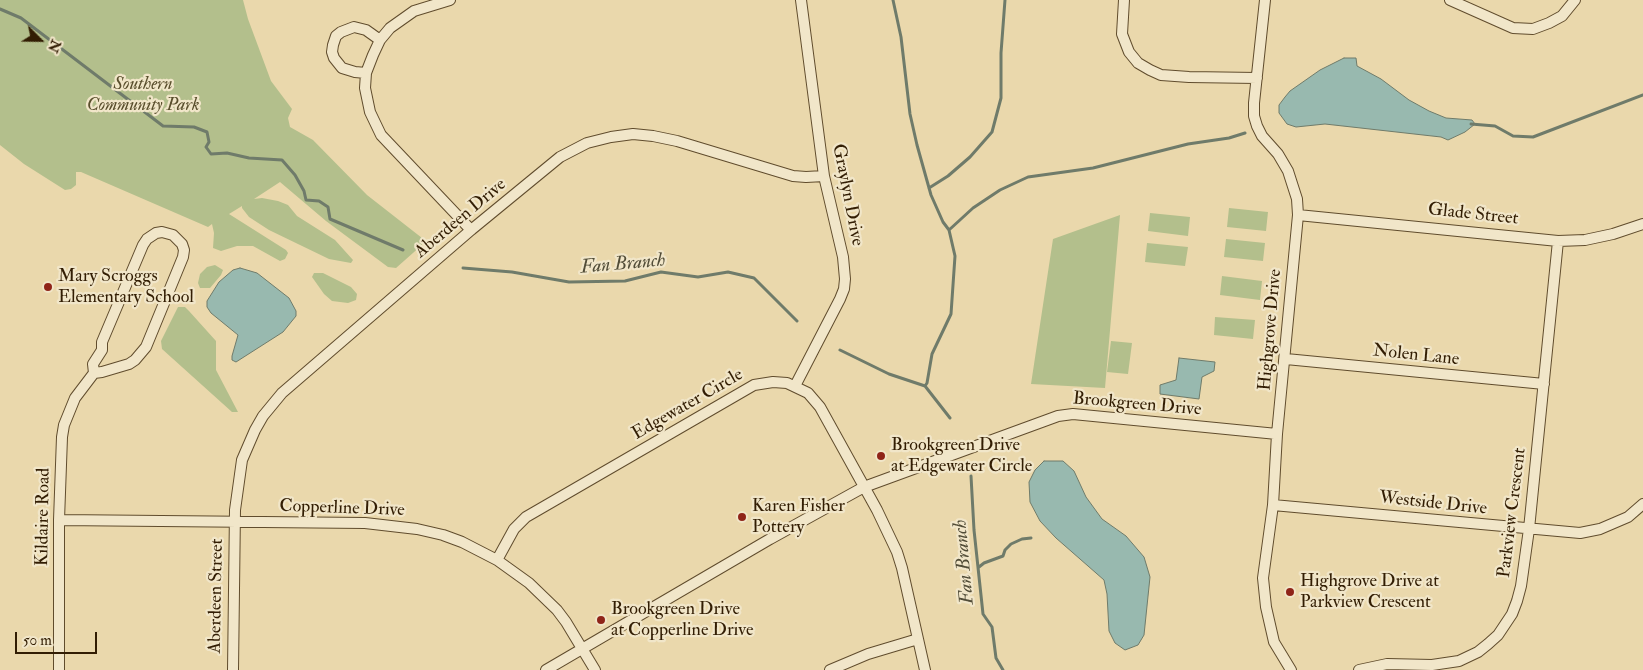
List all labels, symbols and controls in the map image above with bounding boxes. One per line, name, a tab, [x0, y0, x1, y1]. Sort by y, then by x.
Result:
north arrow	[15, 15, 65, 65]
text: N	[44, 37, 65, 55]
park label: Southern Community Park	[87, 74, 199, 116]
street label: Graylyn Drive	[827, 142, 867, 248]
street label: Aberdeen Drive	[411, 175, 511, 263]
street label: Glade Street	[1427, 200, 1519, 230]
water label: Fan Branch	[580, 250, 666, 280]
place label: Mary Scroggs Elementary School	[58, 266, 194, 308]
street label: Highgrove Drive	[1255, 268, 1287, 392]
marker: Mary Scroggs Elementary School	[42, 281, 54, 293]
street label: Nolen Lane	[1372, 341, 1460, 371]
street label: Edgewater Circle	[629, 365, 747, 445]
street label: Brookgreen Drive	[1072, 389, 1202, 421]
place label: Brookgreen Drive at Edgewater Circle	[891, 435, 1032, 478]
street label: Parkview Crescent	[1494, 447, 1532, 579]
marker: Brookgreen Drive at Edgewater Circle	[875, 450, 887, 462]
street label: Kildaire Road	[32, 468, 56, 566]
street label: Westside Drive	[1378, 488, 1488, 520]
street label: Copperline Drive	[279, 496, 405, 522]
place label: Karen Fisher Pottery	[752, 496, 845, 538]
marker: Karen Fisher Pottery	[736, 511, 748, 523]
water label: Fan Branch	[950, 519, 980, 605]
street label: Aberdeen Street	[205, 538, 229, 654]
place label: Highgrove Drive at Parkview Crescent	[1300, 571, 1439, 614]
marker: Highgrove Drive at Parkview Crescent	[1284, 586, 1296, 598]
place label: Brookgreen Drive at Copperline Drive	[611, 599, 753, 642]
marker: Brookgreen Drive at Copperline Drive	[595, 614, 607, 626]
scale bar	[18, 622, 100, 654]
text: 50 m	[23, 631, 52, 650]

